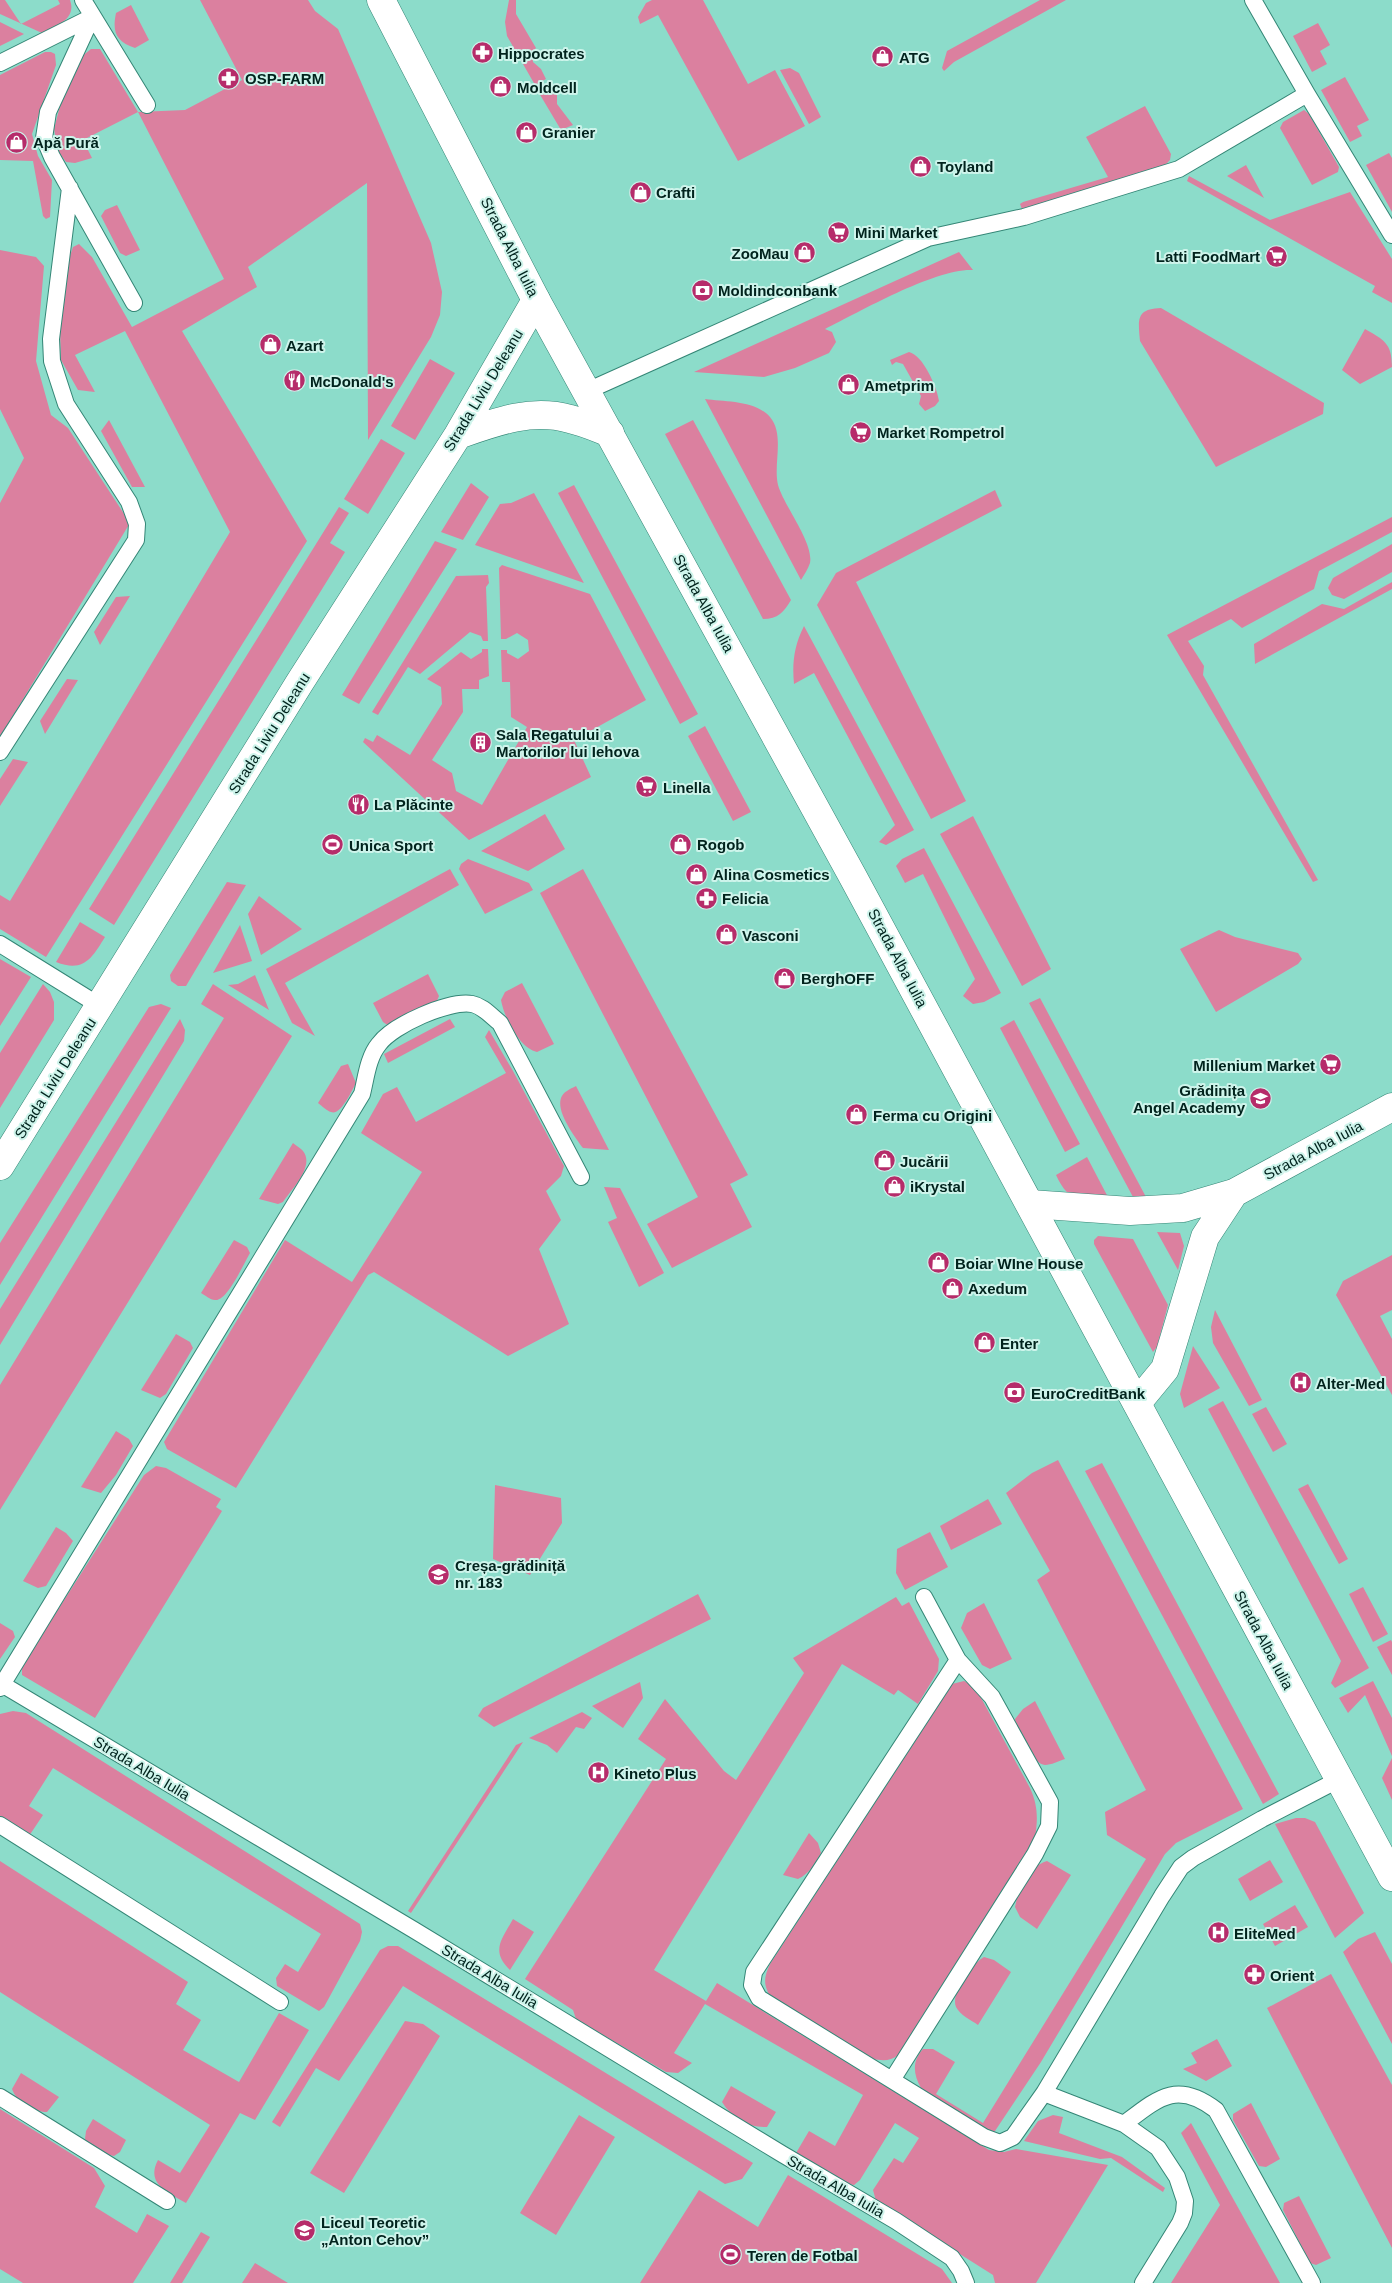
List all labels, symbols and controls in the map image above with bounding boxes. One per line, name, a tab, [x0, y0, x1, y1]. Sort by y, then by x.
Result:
pharmacy icon: Hippocrates	[470, 41, 494, 65]
place label: Hippocrates	[498, 45, 585, 62]
shop icon: ATG	[871, 45, 895, 69]
place label: ATG	[899, 49, 930, 66]
pharmacy icon: OSP-FARM	[217, 66, 241, 90]
place label: OSP-FARM	[245, 70, 324, 87]
shop icon: Moldcell	[489, 75, 513, 99]
place label: Moldcell	[517, 79, 577, 96]
shop icon: Granier	[514, 120, 538, 144]
place label: Granier	[542, 124, 596, 141]
shop icon: Apă Pură	[5, 130, 29, 154]
place label: Apă Pură	[33, 134, 100, 151]
shop icon: Toyland	[909, 154, 933, 178]
place label: Toyland	[937, 158, 993, 175]
shop icon: Crafti	[628, 180, 652, 204]
place label: Crafti	[656, 184, 695, 201]
street label: Strada Alba Iulia	[478, 194, 543, 300]
supermarket icon: Mini Market	[827, 220, 851, 244]
place label: Mini Market	[855, 224, 938, 241]
shop icon: ZooMau	[793, 241, 817, 265]
supermarket icon: Latti FoodMart	[1264, 244, 1288, 268]
place label: ZooMau	[732, 245, 789, 262]
place label: Latti FoodMart	[1156, 248, 1260, 265]
bank icon: Moldindconbank	[690, 278, 714, 302]
place label: Moldindconbank	[718, 282, 838, 299]
street label: Strada Liviu Deleanu	[440, 326, 526, 454]
shop icon: Azart	[258, 333, 282, 357]
place label: Azart	[286, 337, 324, 354]
restaurant icon: McDonald's	[282, 369, 306, 393]
place label: McDonald's	[310, 373, 394, 390]
shop icon: Ametprim	[836, 373, 860, 397]
place label: Ametprim	[864, 377, 934, 394]
supermarket icon: Market Rompetrol	[849, 420, 873, 444]
place label: Market Rompetrol	[877, 424, 1005, 441]
street label: Strada Alba Iulia	[670, 551, 738, 655]
street label: Strada Liviu Deleanu	[225, 669, 313, 797]
place label: Sala Regatului a Martorilor lui Iehova	[496, 726, 640, 760]
building icon: Sala Regatului a Martorilor lui Iehova	[468, 731, 492, 755]
supermarket icon: Linella	[635, 775, 659, 799]
place label: Linella	[663, 779, 711, 796]
restaurant icon: La Plăcinte	[346, 792, 370, 816]
place label: La Plăcinte	[374, 796, 453, 813]
shop icon: Rogob	[669, 832, 693, 856]
sports icon: Unica Sport	[321, 833, 345, 857]
place label: Rogob	[697, 836, 744, 853]
place label: Unica Sport	[349, 837, 433, 854]
shop icon: Alina Cosmetics	[685, 862, 709, 886]
place label: Alina Cosmetics	[713, 866, 830, 883]
pharmacy icon: Felicia	[694, 886, 718, 910]
place label: Felicia	[722, 890, 769, 907]
street label: Strada Alba Iulia	[865, 906, 931, 1011]
shop icon: Vasconi	[714, 923, 738, 947]
place label: Vasconi	[742, 927, 799, 944]
shop icon: BerghOFF	[773, 966, 797, 990]
place label: BerghOFF	[801, 970, 874, 987]
street label: Strada Liviu Deleanu	[11, 1014, 99, 1142]
supermarket icon: Millenium Market	[1319, 1053, 1343, 1077]
place label: Millenium Market	[1193, 1057, 1315, 1074]
place label: Grădinița Angel Academy	[1133, 1082, 1246, 1116]
school or university icon: Grădinița Angel Academy	[1249, 1087, 1273, 1111]
shop icon: Ferma cu Origini	[845, 1103, 869, 1127]
place label: Ferma cu Origini	[873, 1107, 992, 1124]
street label: Strada Alba Iulia	[1261, 1117, 1366, 1183]
shop icon: Jucării	[872, 1149, 896, 1173]
place label: Jucării	[900, 1153, 948, 1170]
shop icon: iKrystal	[882, 1174, 906, 1198]
place label: iKrystal	[910, 1178, 965, 1195]
shop icon: Boiar WIne House	[927, 1251, 951, 1275]
place label: Boiar WIne House	[955, 1255, 1083, 1272]
shop icon: Axedum	[940, 1276, 964, 1300]
place label: Axedum	[968, 1280, 1027, 1297]
shop icon: Enter	[972, 1331, 996, 1355]
place label: Enter	[1000, 1335, 1039, 1352]
hospital icon: Alter-Med	[1288, 1371, 1312, 1395]
place label: Alter-Med	[1316, 1375, 1385, 1392]
bank icon: EuroCreditBank	[1003, 1381, 1027, 1405]
place label: EuroCreditBank	[1031, 1385, 1146, 1402]
place label: Creșa-grădiniță nr. 183	[455, 1557, 566, 1591]
school or university icon: Creșa-grădiniță nr. 183	[427, 1562, 451, 1586]
street label: Strada Alba Iulia	[1231, 1588, 1297, 1693]
street label: Strada Alba Iulia	[91, 1733, 194, 1804]
hospital icon: Kineto Plus	[586, 1761, 610, 1785]
place label: Kineto Plus	[614, 1765, 697, 1782]
hospital icon: EliteMed	[1206, 1921, 1230, 1945]
place label: EliteMed	[1234, 1925, 1296, 1942]
street label: Strada Alba Iulia	[439, 1941, 542, 2012]
pharmacy icon: Orient	[1242, 1963, 1266, 1987]
place label: Orient	[1270, 1967, 1314, 1984]
street label: Strada Alba Iulia	[784, 2151, 888, 2221]
place label: Liceul Teoretic „Anton Cehov”	[321, 2214, 429, 2248]
school or university icon: Liceul Teoretic „Anton Cehov”	[293, 2219, 317, 2243]
sports icon: Teren de Fotbal	[719, 2243, 743, 2267]
place label: Teren de Fotbal	[747, 2247, 858, 2264]

